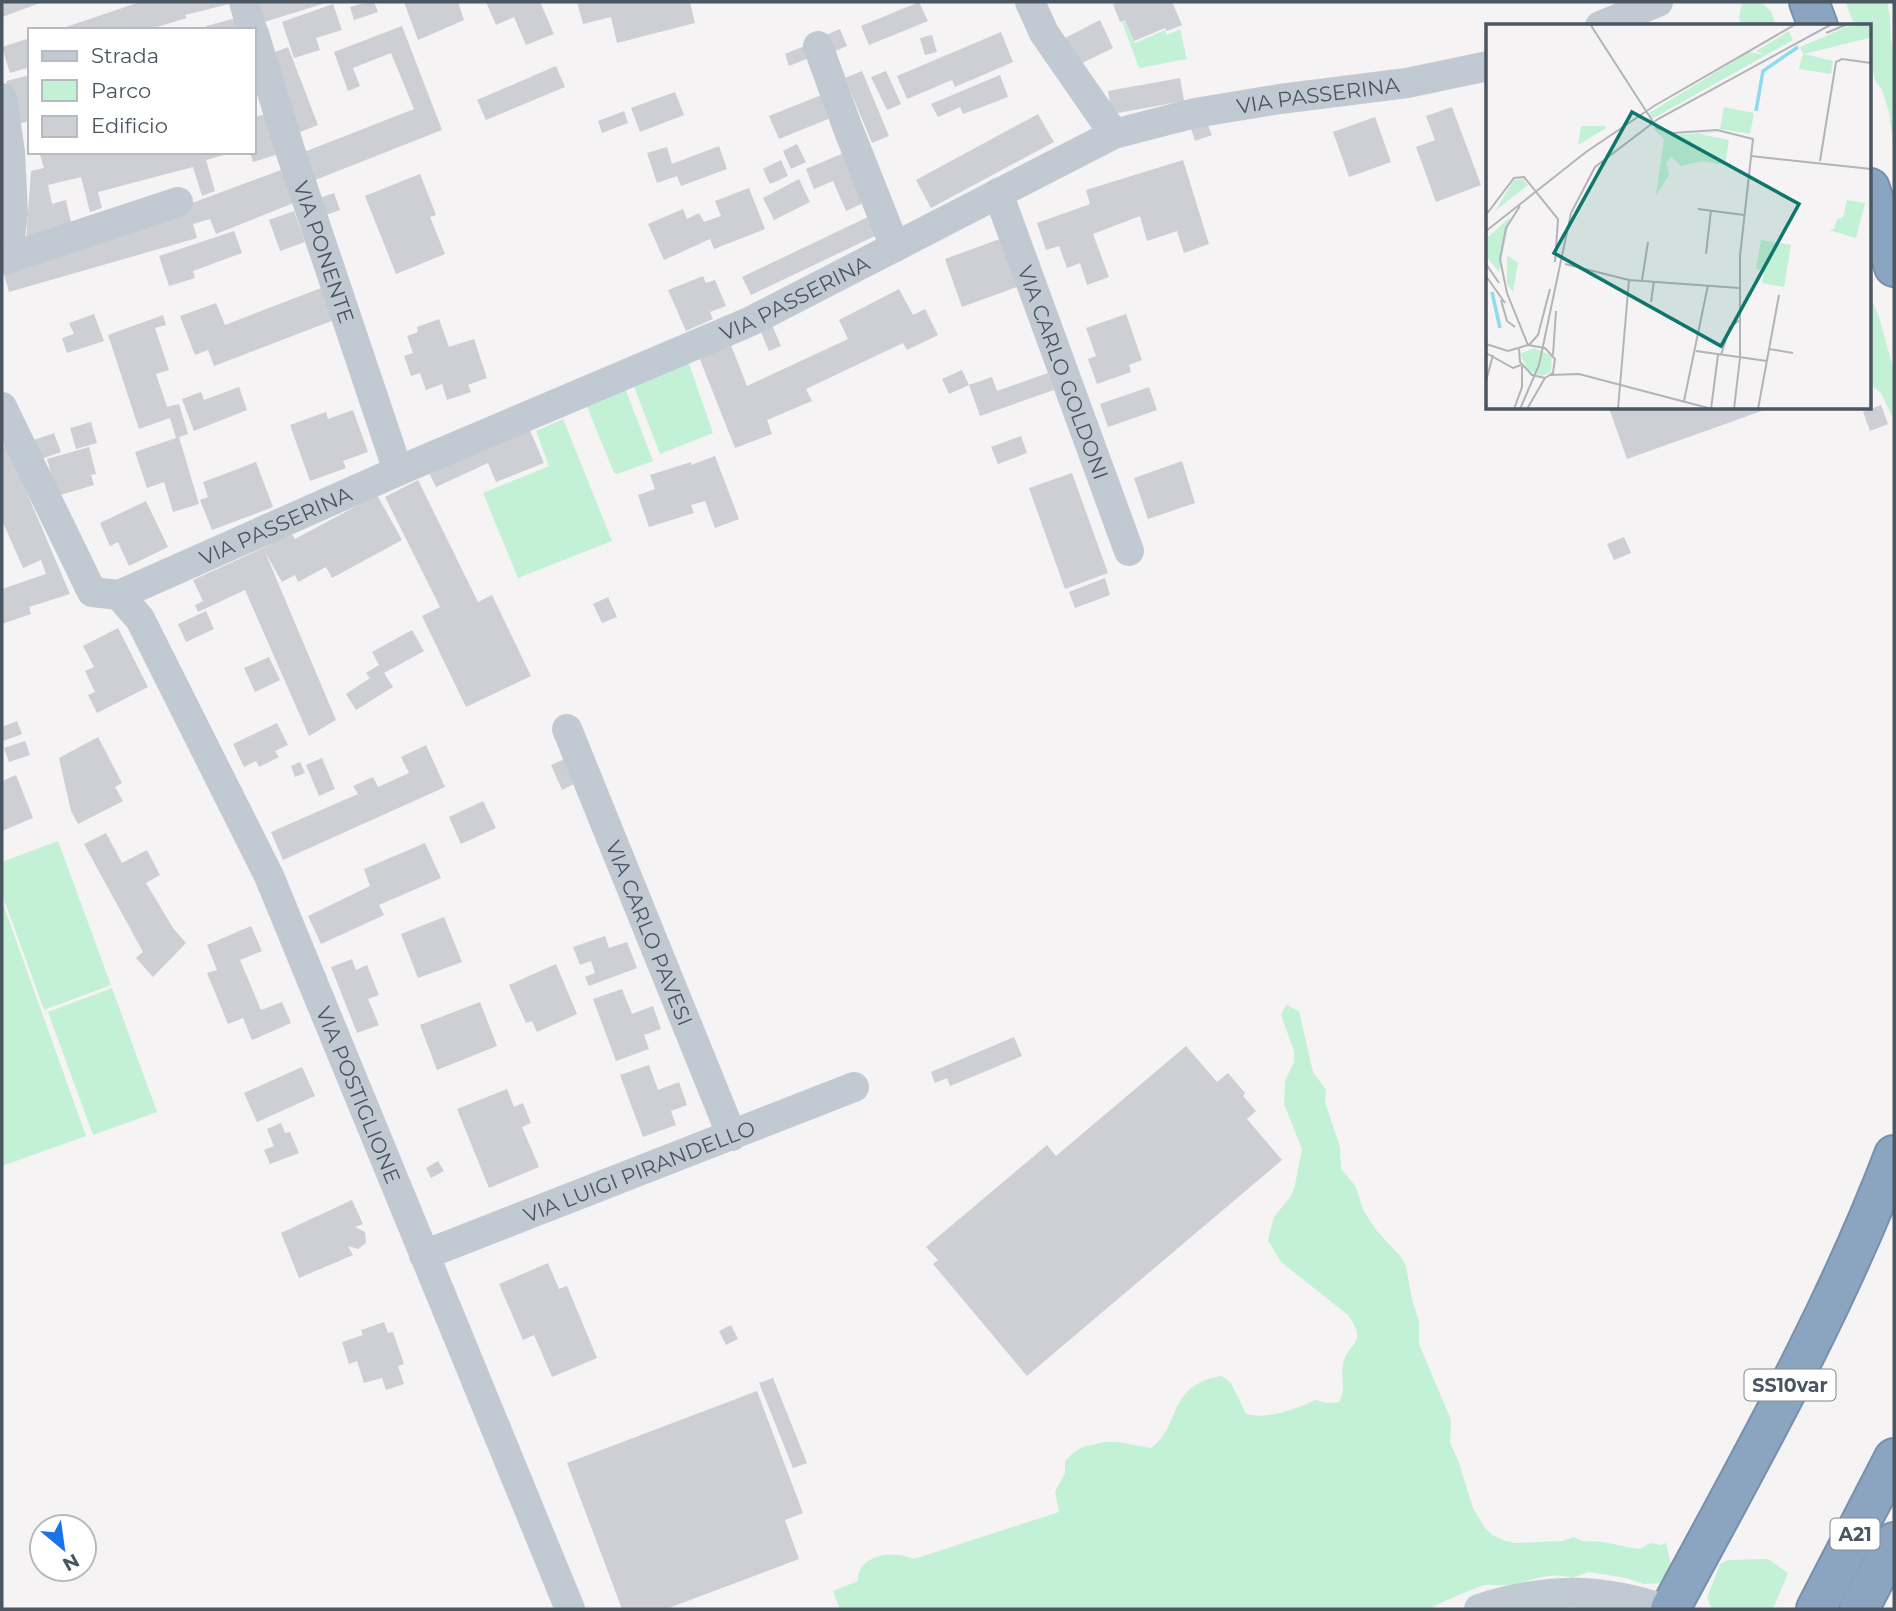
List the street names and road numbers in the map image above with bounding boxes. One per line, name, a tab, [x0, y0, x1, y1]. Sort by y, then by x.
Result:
street label: VIA PASSERINA	[1235, 71, 1402, 118]
street label: VIA PONENTE	[289, 178, 360, 326]
street label: VIA PASSERINA	[716, 249, 874, 345]
street label: VIA CARLO GOLDONI	[1013, 262, 1114, 483]
street label: VIA PASSERINA	[195, 480, 356, 570]
street label: VIA CARLO PAVESI	[601, 837, 698, 1029]
street label: VIA POSTIGLIONE	[311, 1003, 406, 1187]
street label: VIA LUIGI PIRANDELLO	[520, 1114, 759, 1227]
road number: SS10var	[1744, 1370, 1836, 1400]
road number: A21	[1830, 1518, 1880, 1550]

